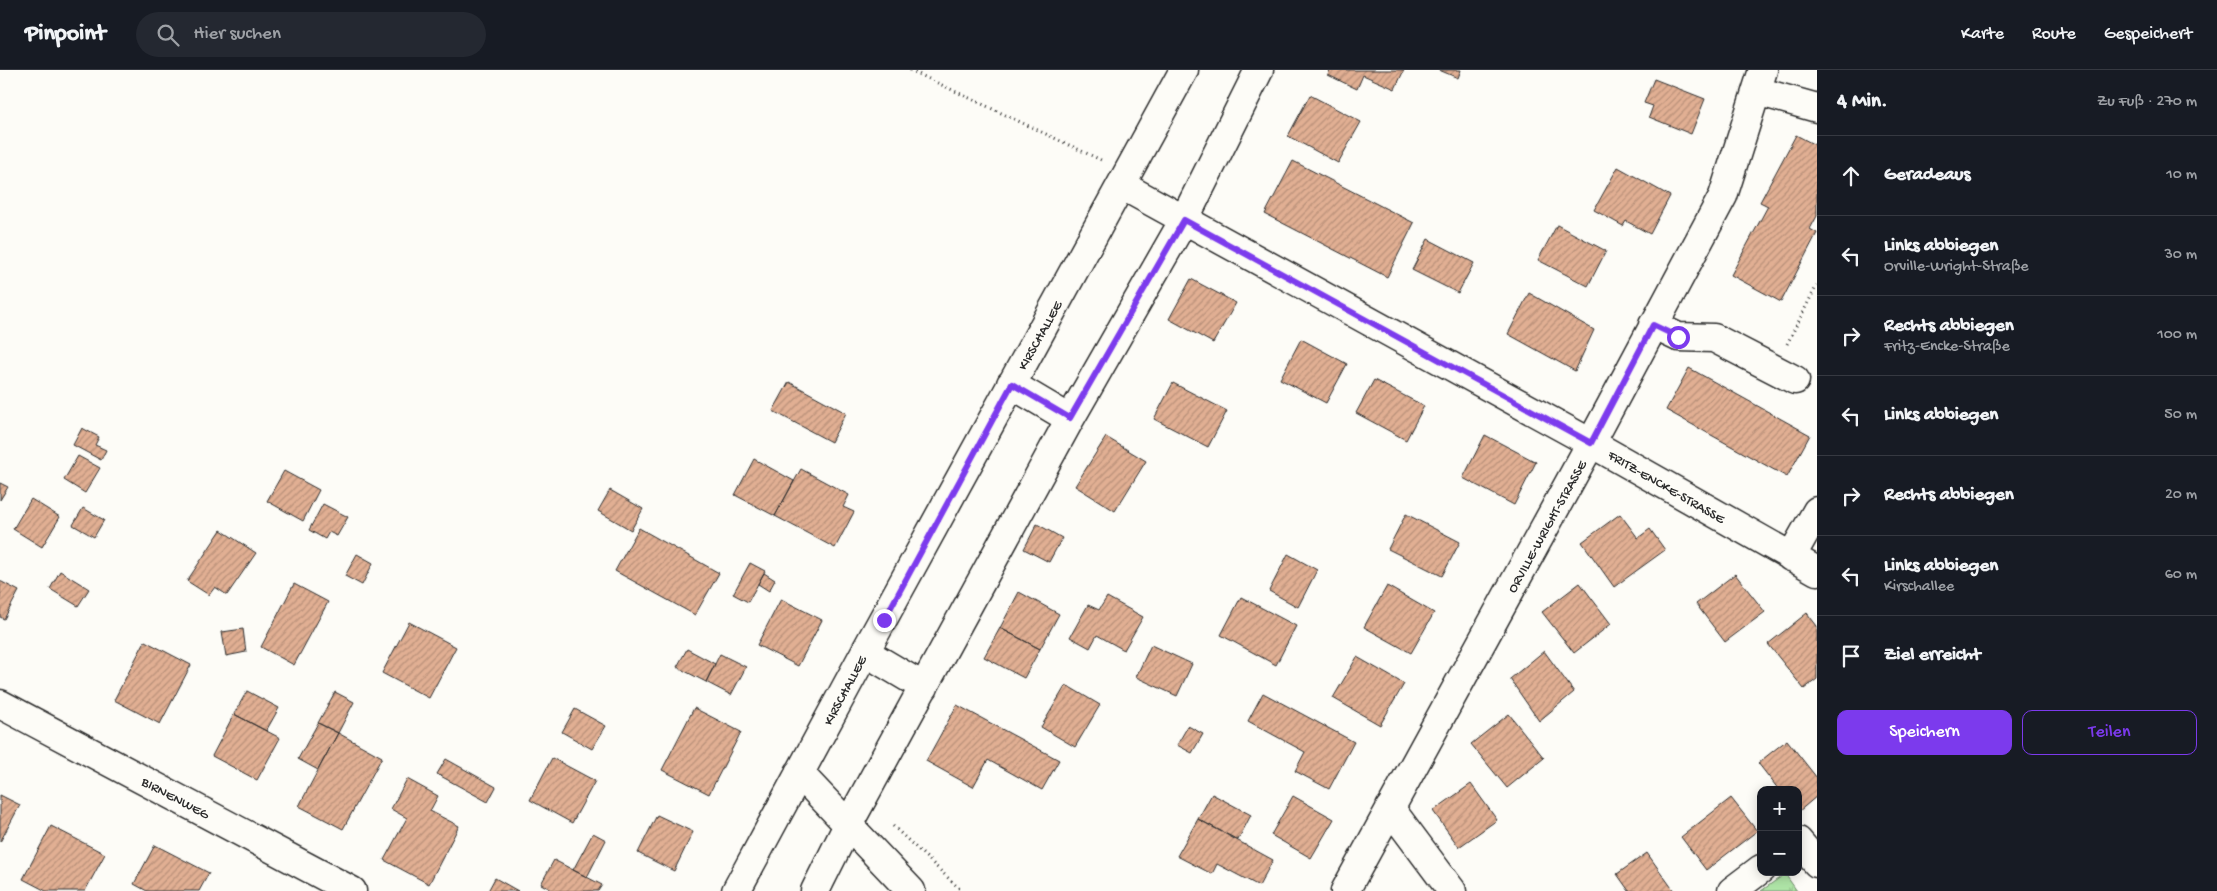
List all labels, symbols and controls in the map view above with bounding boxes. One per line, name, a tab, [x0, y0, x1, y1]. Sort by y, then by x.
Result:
search box	[136, 12, 486, 57]
text: Pinpoint	[25, 20, 106, 49]
icon: search	[154, 21, 182, 49]
text: Hier suchen	[194, 23, 281, 46]
text: Karte	[1961, 24, 2004, 45]
text: Route	[2032, 24, 2076, 45]
text: Gespeichert	[2104, 24, 2192, 45]
text: 4 Min.	[1837, 90, 1888, 115]
text: Zu Fuß · 270 m	[2097, 93, 2197, 112]
icon: ahead	[1837, 162, 1865, 190]
text: Geradeaus	[1884, 164, 1970, 187]
text: 10 m	[2166, 166, 2197, 185]
text: Links abbiegen	[1884, 235, 1998, 258]
icon: left	[1837, 242, 1865, 270]
text: 30 m	[2164, 246, 2197, 265]
text: Orville-Wright-Straße	[1884, 258, 2029, 277]
street label: KIRSCHALLEE	[1015, 298, 1068, 374]
text: Rechts abbiegen	[1884, 315, 2014, 338]
icon: right	[1837, 322, 1865, 350]
route start	[1667, 326, 1690, 349]
text: 100 m	[2157, 326, 2197, 345]
text: Fritz-Encke-Straße	[1884, 338, 2010, 357]
icon: left	[1837, 402, 1865, 430]
text: Links abbiegen	[1884, 404, 1998, 427]
text: 50 m	[2164, 406, 2197, 425]
street label: FRITZ-ENCKE-STRASSE	[1603, 447, 1728, 529]
street label: ORVILLE-WRIGHT-STRASSE	[1505, 457, 1592, 596]
icon: right	[1837, 482, 1865, 510]
text: Rechts abbiegen	[1884, 484, 2014, 507]
text: 20 m	[2165, 486, 2197, 505]
text: Links abbiegen	[1884, 555, 1998, 578]
icon: left	[1837, 562, 1865, 590]
text: 60 m	[2165, 566, 2197, 585]
text: Kirschallee	[1884, 578, 1954, 597]
route end	[873, 609, 896, 632]
icon: arrive	[1837, 642, 1865, 670]
text: Ziel erreicht	[1884, 644, 1981, 667]
street label: KIRSCHALLEE	[821, 652, 872, 729]
button: Speichern	[1837, 710, 2012, 755]
button: Teilen	[2022, 710, 2197, 755]
street label: BIRNENWEG	[137, 774, 213, 825]
map controls	[1757, 786, 1802, 876]
button: +	[1757, 786, 1802, 831]
button: −	[1757, 831, 1802, 876]

